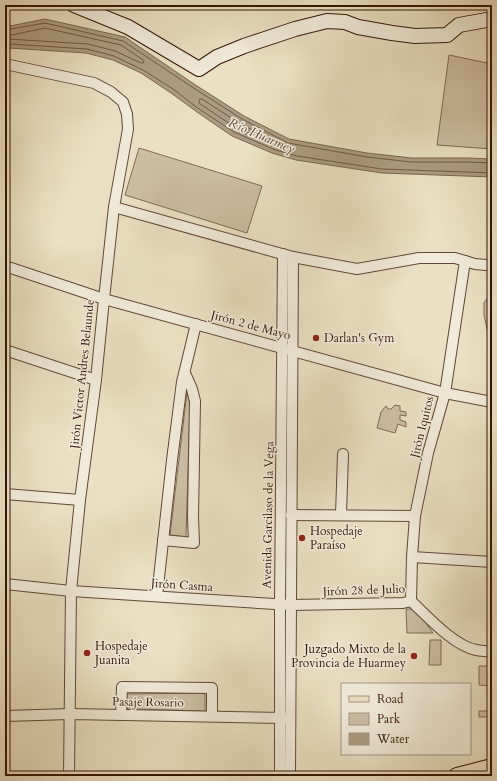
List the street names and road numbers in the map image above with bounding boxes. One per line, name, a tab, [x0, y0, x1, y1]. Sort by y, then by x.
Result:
street label: Jirón Victor Andres Belaunde	[66, 299, 98, 451]
street label: Jirón 2 de Mayo	[207, 306, 293, 343]
street label: Jirón Iquitos	[406, 394, 437, 462]
street label: Avenida Garcilaso de la Vega	[259, 440, 277, 589]
street label: Jirón Casma	[148, 575, 214, 595]
street label: Jirón 28 de Julio	[321, 581, 406, 600]
street label: Pasaje Rosario	[112, 693, 185, 711]

